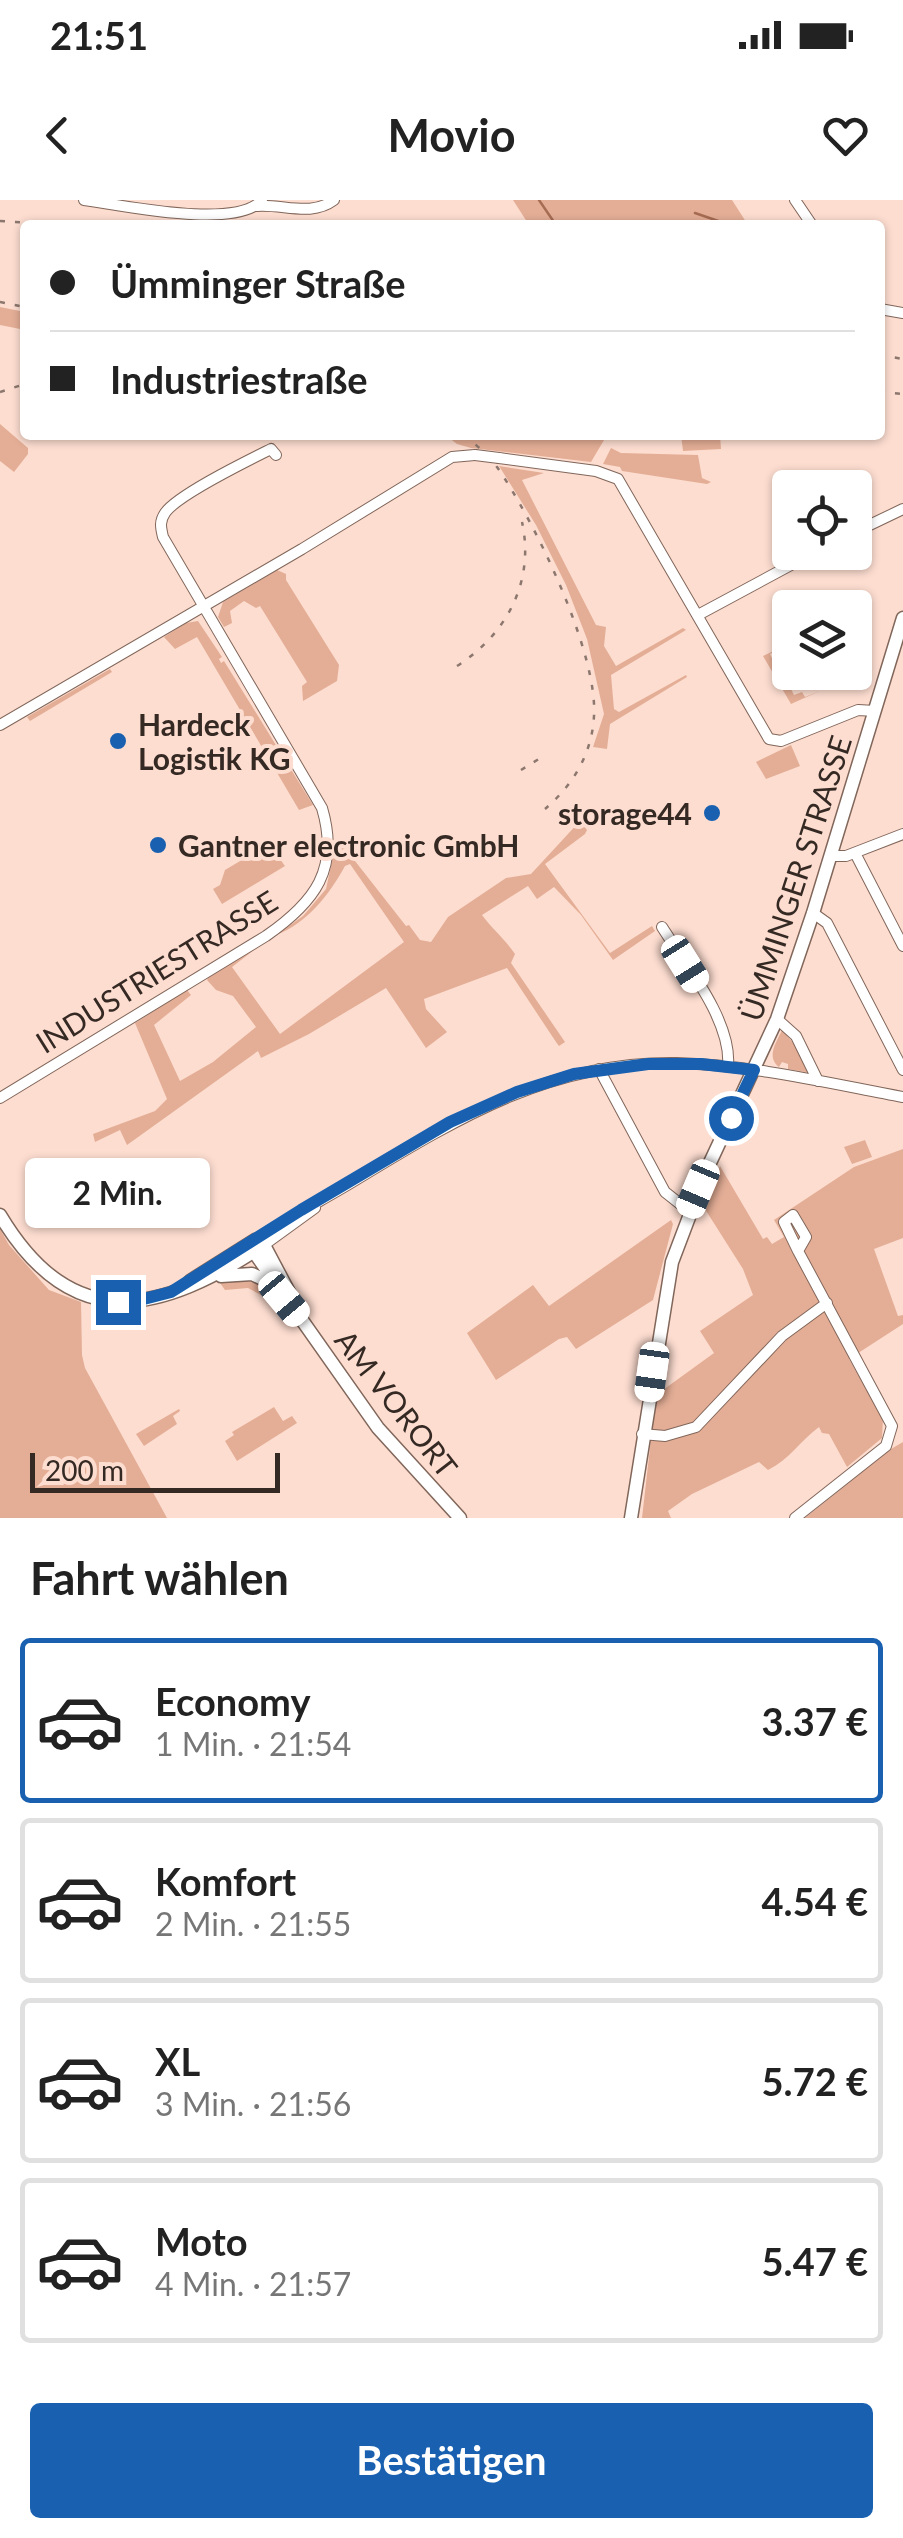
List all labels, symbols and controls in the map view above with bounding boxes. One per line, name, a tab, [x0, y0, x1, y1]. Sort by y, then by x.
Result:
text: 21:51	[50, 12, 148, 58]
icon: back	[30, 108, 85, 163]
text: Movio	[387, 108, 516, 162]
icon: heart	[818, 108, 873, 163]
text: Ümminger Straße	[110, 260, 406, 306]
text: Industriestraße	[110, 356, 368, 402]
map controls	[772, 470, 872, 690]
button: locate	[772, 470, 872, 570]
button: layers	[772, 590, 872, 690]
place label: Hardeck Logistik KG	[138, 706, 290, 776]
marker: Hardeck Logistik KG	[107, 730, 129, 752]
street label: ÜMMINGER STRASSE	[732, 731, 858, 1025]
place label: storage44	[558, 795, 692, 831]
marker: storage44	[701, 802, 723, 824]
place label: Gantner electronic GmbH	[178, 827, 519, 863]
marker: Gantner electronic GmbH	[147, 834, 169, 856]
street label: INDUSTRIESTRASSE	[29, 882, 283, 1060]
car	[656, 931, 714, 997]
route start	[709, 1096, 754, 1141]
car	[672, 1156, 724, 1222]
callout: 2 Min.	[26, 1157, 210, 1227]
text: 2 Min.	[72, 1173, 163, 1212]
car	[253, 1266, 315, 1332]
route end	[96, 1280, 141, 1325]
street label: AM VORORT	[328, 1322, 466, 1484]
car	[633, 1340, 671, 1404]
scale bar	[30, 1448, 280, 1492]
text: 200 m	[45, 1453, 124, 1487]
text: Fahrt wählen	[30, 1551, 289, 1605]
icon: car	[35, 1676, 125, 1766]
text: Economy	[155, 1678, 310, 1724]
text: 3.37 €	[762, 1698, 868, 1744]
text: 1 Min. · 21:54	[155, 1724, 351, 1763]
icon: car	[35, 1856, 125, 1946]
text: Komfort	[155, 1858, 296, 1904]
text: 4.54 €	[762, 1878, 868, 1924]
text: 2 Min. · 21:55	[155, 1904, 351, 1943]
icon: car	[35, 2036, 125, 2126]
text: XL	[155, 2038, 200, 2084]
text: 5.72 €	[762, 2058, 868, 2104]
text: 3 Min. · 21:56	[155, 2084, 351, 2123]
icon: car	[35, 2216, 125, 2306]
text: Moto	[155, 2218, 248, 2264]
text: 5.47 €	[762, 2238, 868, 2284]
text: 4 Min. · 21:57	[155, 2264, 351, 2303]
button: Bestätigen	[30, 2403, 873, 2518]

